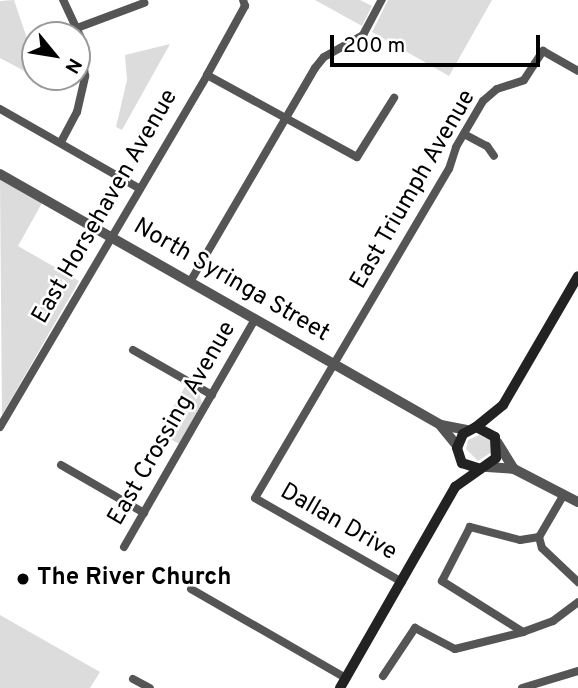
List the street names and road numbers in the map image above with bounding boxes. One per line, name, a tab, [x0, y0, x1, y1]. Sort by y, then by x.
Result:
street label: East Horsehaven Avenue	[27, 84, 185, 330]
street label: East Triumph Avenue	[345, 84, 483, 296]
street label: North Syringa Street	[128, 213, 334, 349]
street label: East Crossing Avenue	[103, 316, 243, 532]
street label: Dallan Drive	[274, 478, 402, 568]

